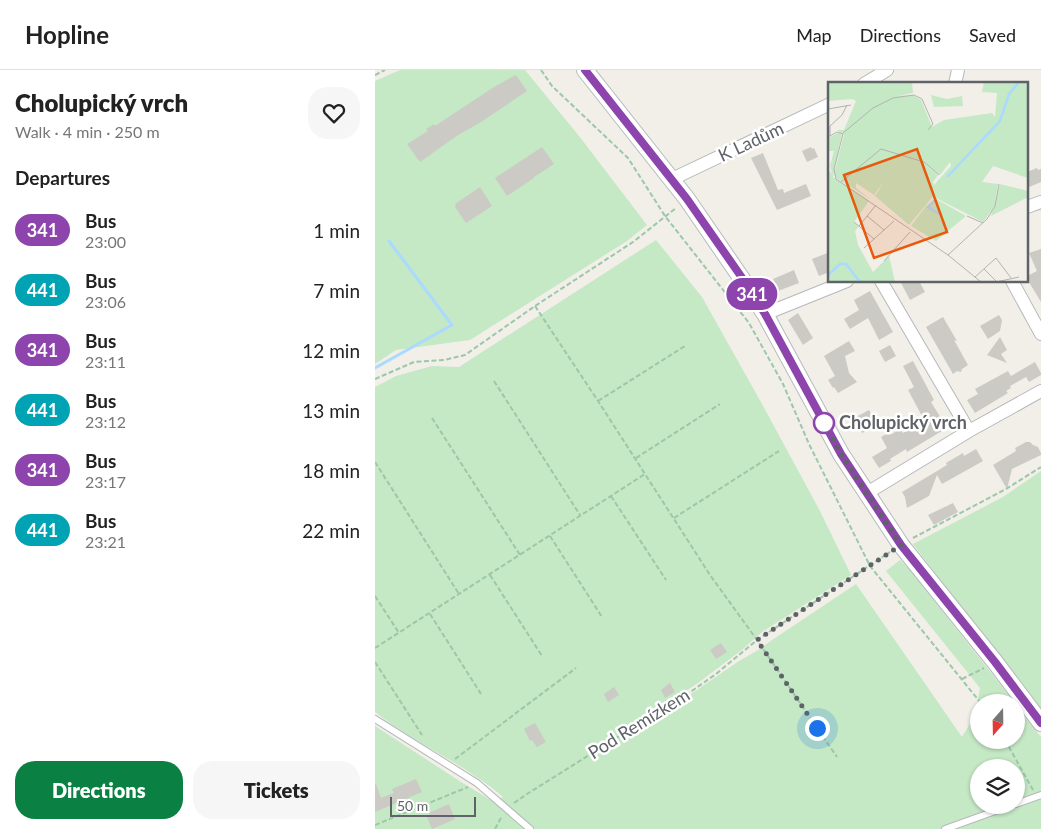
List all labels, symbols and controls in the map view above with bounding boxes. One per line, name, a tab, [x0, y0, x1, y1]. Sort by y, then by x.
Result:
text: Hopline	[25, 20, 109, 49]
text: Map	[796, 24, 832, 46]
text: Directions	[860, 24, 941, 46]
text: Saved	[969, 24, 1016, 46]
inset map	[828, 82, 1029, 282]
button: heart	[308, 87, 360, 139]
text: Cholupický vrch	[15, 88, 188, 117]
street label: K Ladům	[714, 116, 787, 166]
text: Walk · 4 min · 250 m	[15, 122, 160, 141]
text: Departures	[15, 166, 110, 189]
text: Bus	[85, 209, 116, 232]
text: 341	[27, 219, 58, 241]
text: 1 min	[313, 219, 360, 242]
text: 23:00	[85, 232, 126, 251]
text: Bus	[85, 269, 116, 292]
line badge: 341	[723, 278, 781, 310]
text: 441	[27, 279, 58, 301]
text: 7 min	[313, 279, 360, 302]
text: 341	[736, 283, 768, 305]
text: 23:06	[85, 292, 126, 311]
text: Bus	[85, 329, 116, 352]
text: 341	[27, 339, 58, 361]
text: 12 min	[302, 339, 360, 362]
text: 23:11	[85, 352, 126, 371]
text: Bus	[85, 389, 116, 412]
text: 441	[27, 399, 58, 421]
text: 13 min	[302, 399, 360, 422]
place label: Cholupický vrch	[839, 411, 967, 433]
text: 23:12	[85, 412, 126, 431]
marker: Cholupický vrch	[813, 412, 835, 434]
text: Bus	[85, 449, 116, 472]
text: 341	[27, 459, 58, 481]
text: 18 min	[302, 459, 360, 482]
text: 23:17	[85, 472, 126, 491]
text: Bus	[85, 509, 116, 532]
text: 441	[27, 519, 58, 541]
text: 22 min	[302, 519, 360, 542]
text: 23:21	[85, 532, 126, 551]
street label: Pod Remízkem	[584, 683, 693, 763]
north arrow	[970, 694, 1025, 749]
map controls	[970, 694, 1025, 814]
your location	[805, 716, 830, 741]
button: layers	[970, 759, 1025, 814]
button: Directions	[15, 761, 183, 819]
button: Tickets	[193, 761, 360, 819]
scale bar	[390, 794, 476, 817]
text: 50 m	[397, 797, 428, 814]

